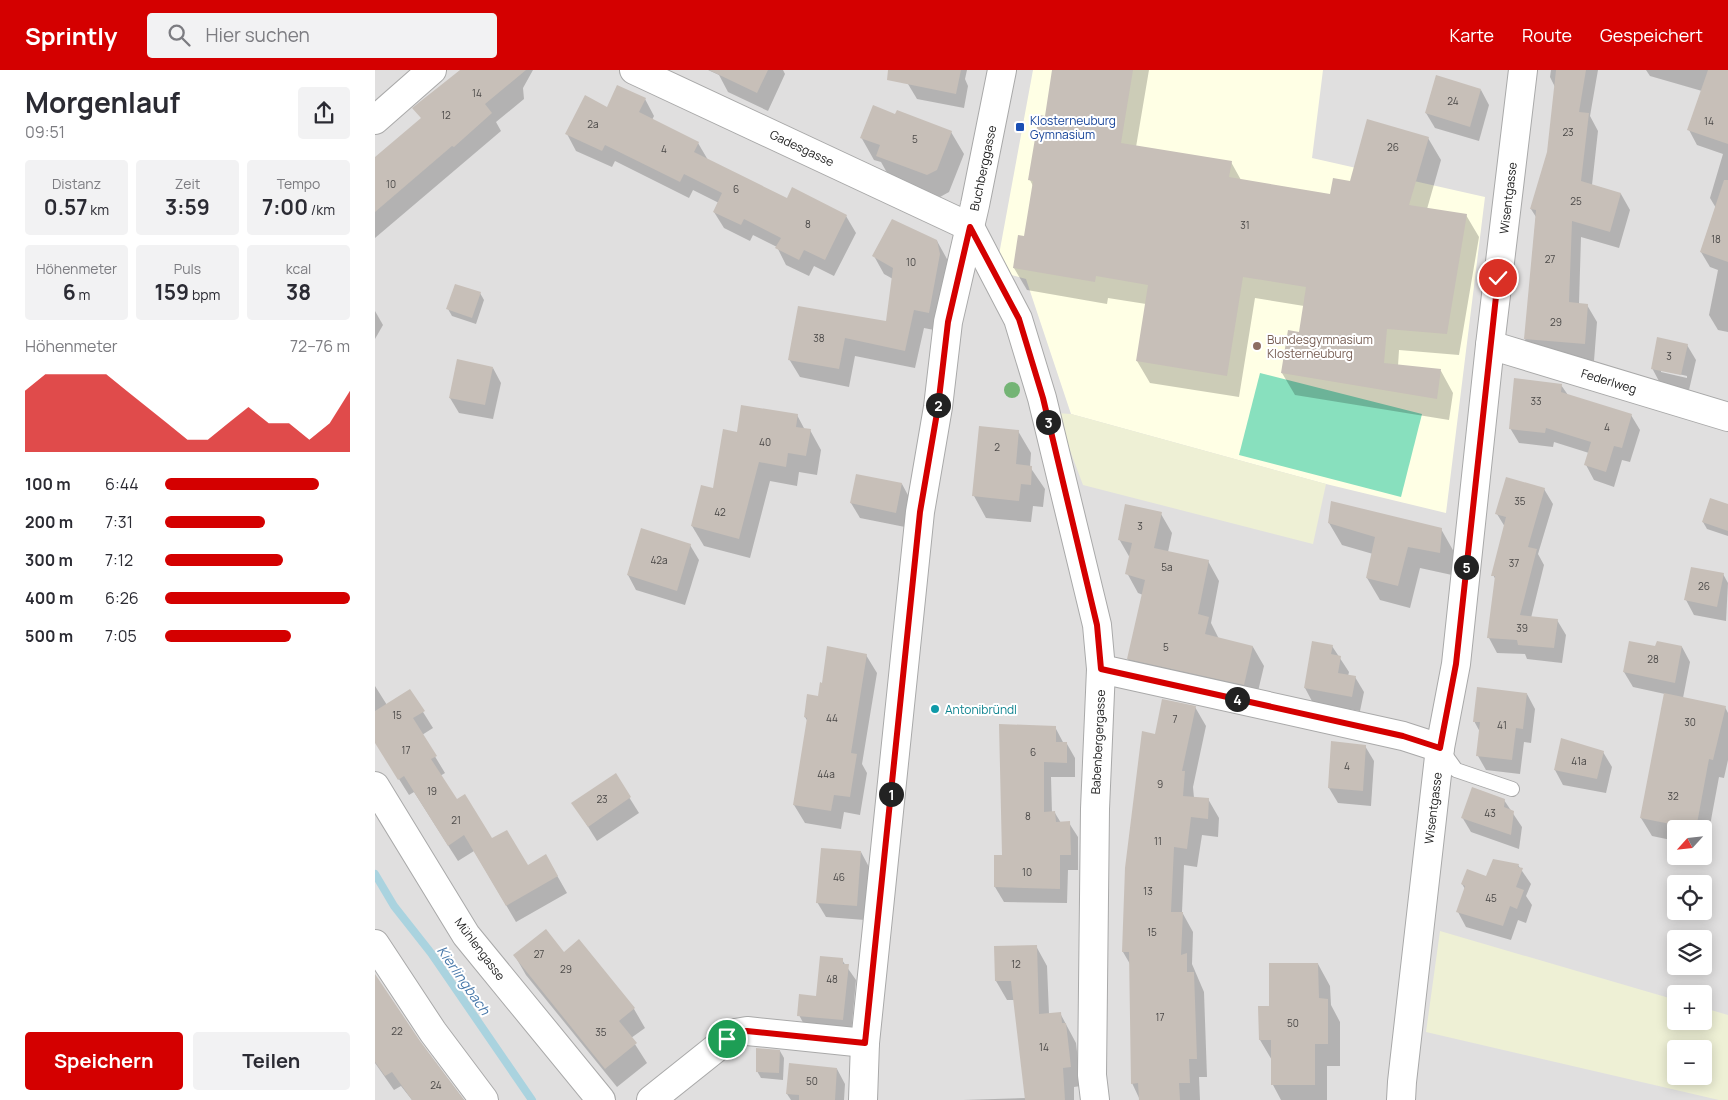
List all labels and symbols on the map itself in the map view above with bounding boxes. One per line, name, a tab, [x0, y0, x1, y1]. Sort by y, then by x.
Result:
house number: 14	[472, 86, 482, 100]
house number: 24	[1447, 94, 1459, 108]
house number: 12	[441, 108, 451, 122]
place label: Klosterneuburg Gymnasium	[1030, 112, 1116, 143]
house number: 14	[1704, 114, 1714, 128]
house number: 2a	[587, 117, 599, 131]
marker: Klosterneuburg Gymnasium	[1014, 121, 1026, 133]
street label: Buchberggasse	[966, 124, 1000, 212]
house number: 23	[1562, 125, 1574, 139]
street label: Gadesgasse	[767, 126, 837, 170]
house number: 5	[912, 132, 918, 146]
house number: 26	[1387, 140, 1399, 154]
house number: 4	[661, 142, 667, 156]
street label: Wisentgasse	[1495, 161, 1521, 235]
house number: 10	[386, 177, 396, 191]
house number: 6	[733, 182, 739, 196]
house number: 25	[1570, 194, 1582, 208]
house number: 8	[805, 217, 811, 231]
house number: 31	[1240, 218, 1250, 232]
house number: 18	[1711, 232, 1721, 246]
house number: 27	[1545, 252, 1555, 266]
house number: 10	[906, 255, 916, 269]
pin	[1477, 257, 1519, 299]
house number: 29	[1550, 315, 1562, 329]
house number: 38	[813, 331, 825, 345]
place label: Bundesgymnasium Klosterneuburg	[1267, 331, 1373, 362]
marker: Bundesgymnasium Klosterneuburg	[1251, 340, 1263, 352]
house number: 3	[1666, 349, 1672, 363]
street label: Federlweg	[1579, 365, 1639, 397]
pin: 2	[925, 392, 951, 418]
house number: 33	[1530, 394, 1542, 408]
pin: 3	[1035, 410, 1061, 434]
house number: 4	[1604, 420, 1610, 434]
house number: 40	[759, 435, 771, 449]
house number: 2	[994, 440, 1000, 454]
house number: 35	[1514, 494, 1526, 508]
house number: 42	[714, 505, 726, 519]
house number: 3	[1137, 519, 1143, 533]
house number: 42a	[650, 553, 668, 567]
pin: 5	[1453, 554, 1479, 580]
house number: 37	[1509, 556, 1519, 570]
house number: 5a	[1161, 560, 1173, 574]
house number: 26	[1698, 579, 1710, 593]
house number: 39	[1516, 621, 1528, 635]
house number: 5	[1163, 640, 1169, 654]
house number: 28	[1647, 652, 1659, 666]
pin: 4	[1225, 686, 1249, 712]
street label: Babenbergergasse	[1087, 689, 1109, 795]
place label: Antonibründl	[945, 701, 1017, 718]
marker: Antonibründl	[929, 703, 941, 715]
house number: 15	[392, 708, 402, 722]
house number: 44	[826, 711, 838, 725]
house number: 7	[1172, 712, 1178, 726]
house number: 30	[1684, 715, 1696, 729]
house number: 41	[1497, 718, 1507, 732]
house number: 17	[402, 743, 410, 757]
house number: 6	[1030, 745, 1036, 759]
house number: 41a	[1571, 754, 1587, 768]
house number: 4	[1344, 759, 1350, 773]
house number: 44a	[817, 767, 835, 781]
street label: Wisentgasse	[1420, 771, 1446, 845]
house number: 9	[1157, 777, 1163, 791]
pin: 1	[879, 782, 903, 806]
house number: 19	[427, 784, 437, 798]
house number: 32	[1667, 789, 1679, 803]
house number: 23	[596, 792, 608, 806]
house number: 43	[1484, 806, 1496, 820]
house number: 8	[1025, 809, 1031, 823]
house number: 21	[451, 813, 461, 827]
north arrow	[1667, 820, 1713, 865]
house number: 11	[1154, 834, 1162, 848]
house number: 10	[1022, 865, 1032, 879]
house number: 46	[833, 870, 845, 884]
house number: 13	[1143, 884, 1153, 898]
house number: 45	[1485, 891, 1497, 905]
street label: Mühlengasse	[451, 914, 509, 984]
house number: 15	[1147, 925, 1157, 939]
water label: Kierlingbach	[433, 942, 495, 1019]
house number: 27	[534, 947, 544, 961]
house number: 12	[1011, 957, 1021, 971]
house number: 29	[560, 962, 572, 976]
house number: 48	[826, 972, 838, 986]
house number: 17	[1156, 1010, 1164, 1024]
house number: 50	[1287, 1016, 1299, 1030]
pin	[706, 1018, 748, 1060]
house number: 22	[391, 1024, 403, 1038]
house number: 35	[595, 1025, 607, 1039]
house number: 14	[1039, 1040, 1049, 1054]
house number: 50	[806, 1074, 818, 1088]
house number: 24	[430, 1078, 442, 1092]

